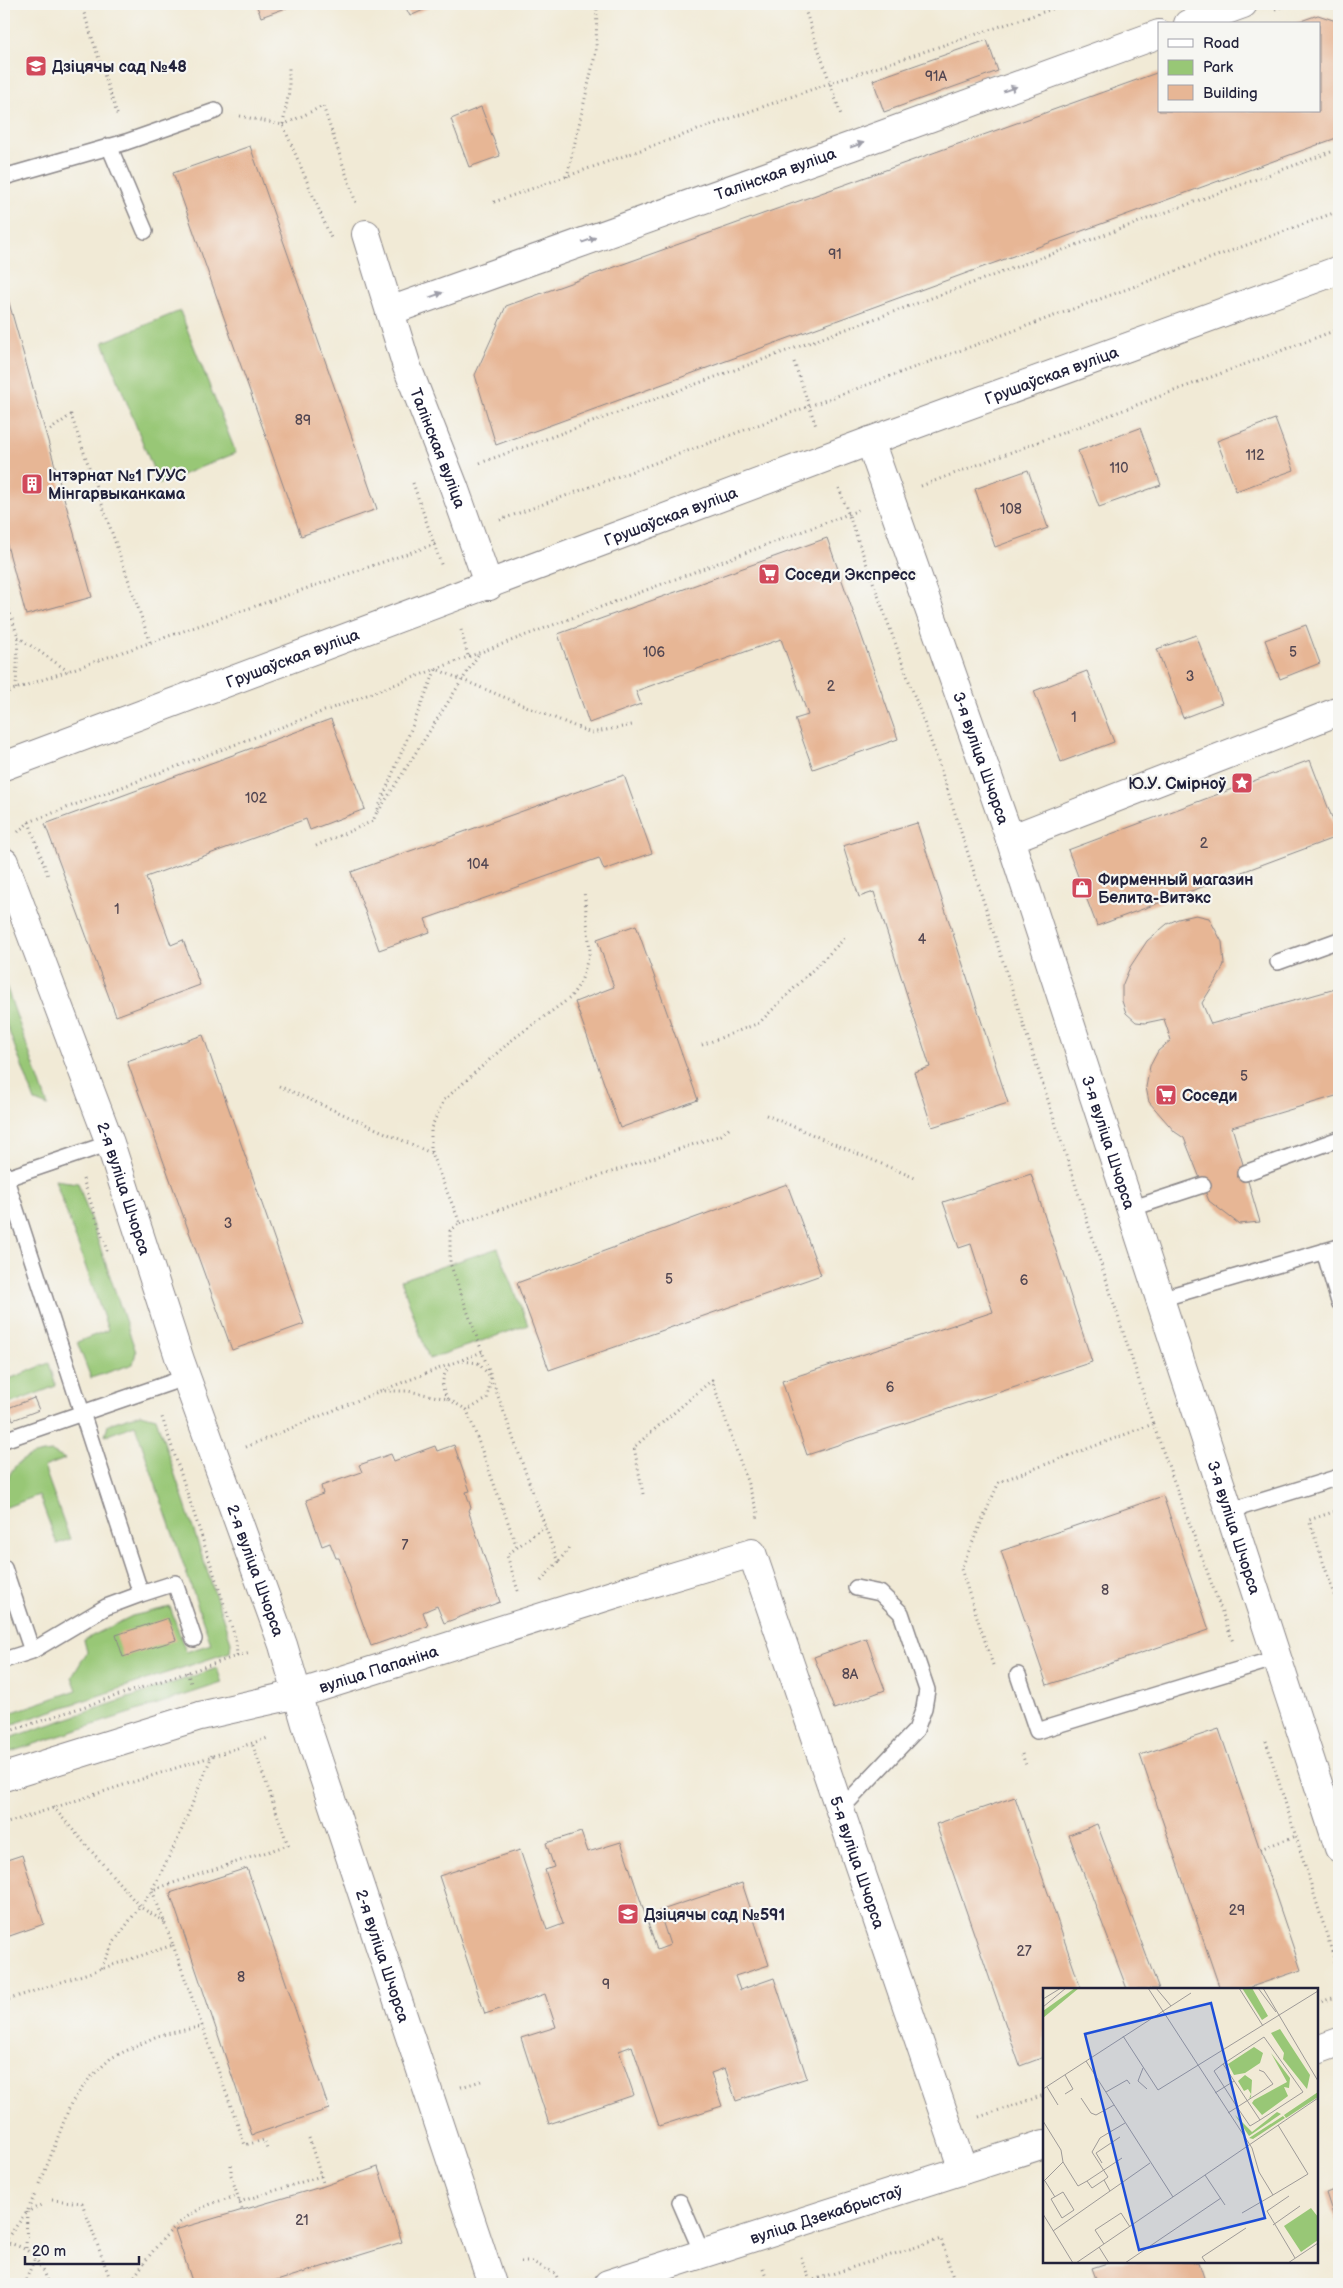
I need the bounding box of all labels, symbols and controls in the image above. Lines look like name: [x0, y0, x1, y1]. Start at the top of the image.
legend: [1158, 22, 1320, 112]
text: Road: [1203, 34, 1239, 53]
school or university icon: Дзіцячы сад №48: [24, 54, 48, 78]
place label: Дзіцячы сад №48: [52, 58, 187, 77]
text: Park: [1203, 58, 1234, 77]
house number: 91А: [925, 68, 948, 85]
text: Building: [1203, 84, 1258, 103]
one-way arrow: [1003, 85, 1018, 93]
one-way arrow: [850, 141, 865, 149]
street label: Талінская вуліца: [713, 144, 839, 205]
one-way arrow: [581, 236, 596, 243]
house number: 91: [828, 246, 842, 263]
one-way arrow: [428, 291, 443, 298]
street label: Грушаўская вуліца: [982, 343, 1122, 409]
street label: Талінская вуліца: [405, 386, 469, 512]
house number: 89: [295, 412, 311, 429]
house number: 112: [1245, 447, 1265, 464]
house number: 110: [1109, 460, 1129, 477]
place label: Інтэрнат №1 ГУУС Мінгарвыканкама: [48, 467, 186, 504]
building icon: Інтэрнат №1 ГУУС Мінгарвыканкама: [20, 472, 44, 496]
street label: Грушаўская вуліца: [602, 483, 741, 551]
house number: 108: [1000, 501, 1022, 518]
supermarket icon: Соседи Экспресс: [757, 562, 781, 586]
place label: Соседи Экспресс: [785, 566, 916, 585]
street label: Грушаўская вуліца: [224, 625, 363, 693]
house number: 106: [643, 644, 666, 661]
house number: 5: [1289, 644, 1297, 661]
house number: 3: [1186, 668, 1194, 685]
house number: 2: [827, 678, 836, 695]
street label: 3-я вуліца Шчорса: [948, 690, 1012, 828]
house number: 1: [1071, 709, 1077, 726]
place icon: Ю.У. Смірноў: [1230, 771, 1254, 795]
place label: Ю.У. Смірноў: [1128, 775, 1226, 794]
house number: 102: [245, 790, 268, 807]
house number: 2: [1200, 835, 1209, 852]
house number: 104: [467, 856, 490, 873]
place label: Фирменный магазин Белита-Витэкс: [1098, 871, 1253, 908]
shop icon: Фирменный магазин Белита-Витэкс: [1070, 876, 1094, 900]
house number: 1: [114, 901, 120, 918]
house number: 4: [918, 931, 927, 948]
house number: 5: [1240, 1068, 1248, 1085]
street label: 3-я вуліца Шчорса: [1077, 1074, 1138, 1213]
supermarket icon: Соседи: [1154, 1083, 1178, 1107]
place label: Соседи: [1182, 1087, 1237, 1106]
street label: 2-я вуліца Шчорса: [92, 1120, 154, 1258]
house number: 3: [224, 1215, 232, 1232]
house number: 5: [665, 1271, 673, 1288]
house number: 6: [1020, 1272, 1029, 1289]
house number: 6: [886, 1379, 895, 1396]
street label: 3-я вуліца Шчорса: [1202, 1459, 1264, 1598]
street label: 2-я вуліца Шчорса: [222, 1502, 287, 1640]
house number: 7: [402, 1537, 409, 1554]
house number: 8: [1101, 1582, 1109, 1599]
street label: вуліца Папаніна: [317, 1642, 441, 1698]
house number: 8А: [842, 1666, 859, 1683]
street label: 5-я вуліца Шчорса: [825, 1794, 888, 1932]
street label: 2-я вуліца Шчорса: [351, 1887, 413, 2026]
school or university icon: Дзіцячы сад №591: [616, 1902, 640, 1926]
house number: 29: [1229, 1902, 1245, 1919]
place label: Дзіцячы сад №591: [644, 1906, 785, 1925]
house number: 27: [1016, 1943, 1032, 1960]
house number: 8: [237, 1969, 245, 1986]
house number: 9: [602, 1976, 610, 1993]
inset map: [1043, 1988, 1318, 2263]
street label: вуліца Дзекабрыстаў: [748, 2182, 906, 2249]
house number: 21: [295, 2212, 309, 2229]
scale bar: [25, 2233, 139, 2265]
text: 20 m: [32, 2242, 66, 2261]

